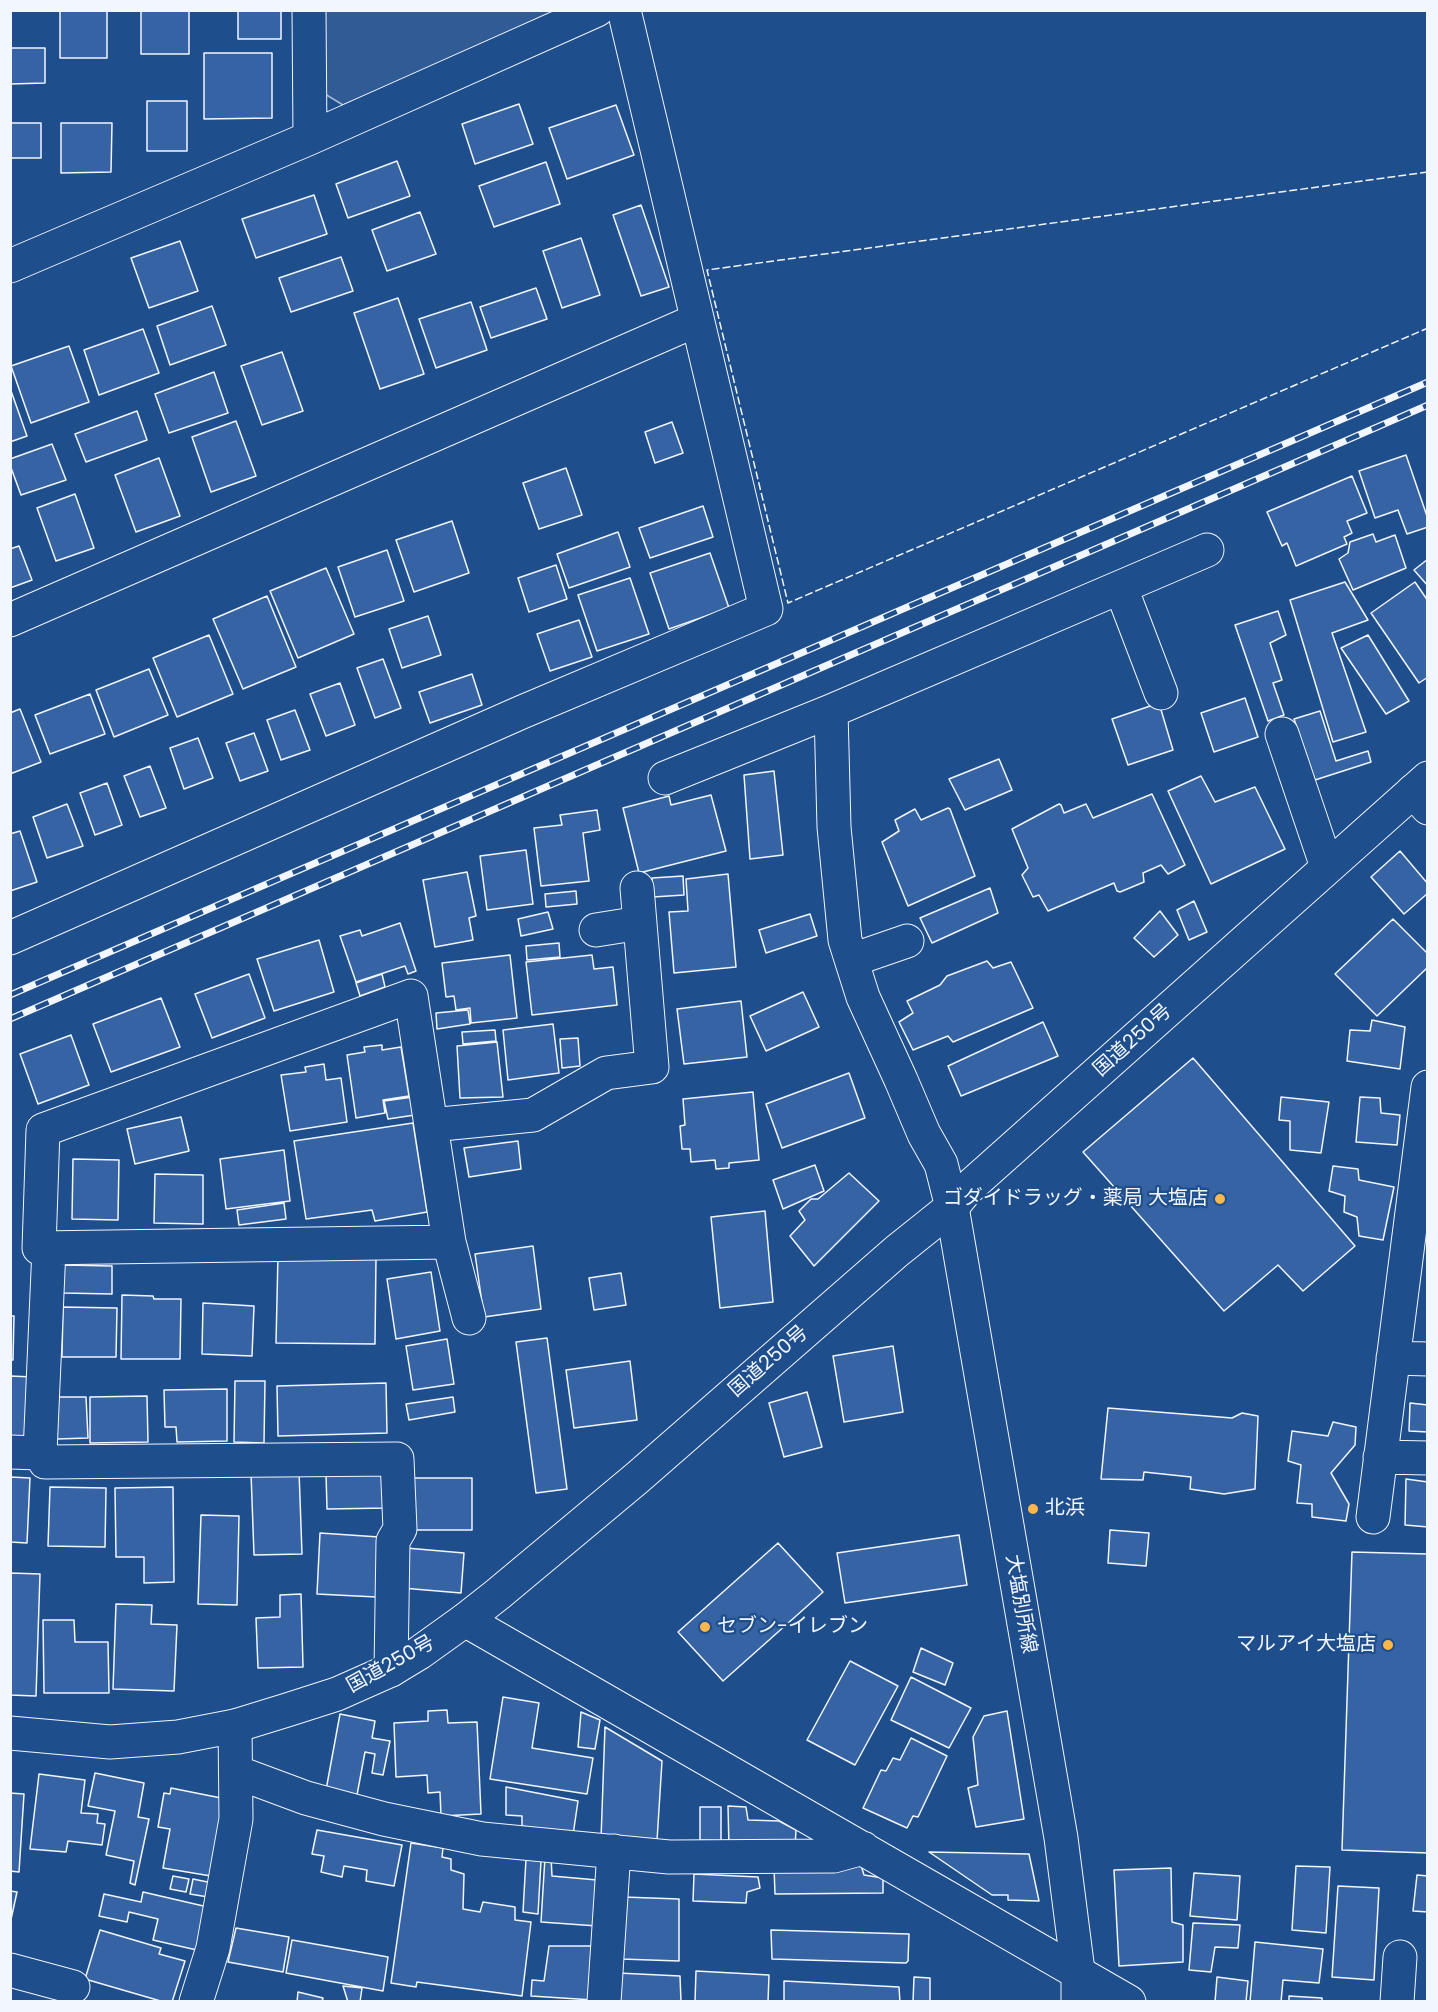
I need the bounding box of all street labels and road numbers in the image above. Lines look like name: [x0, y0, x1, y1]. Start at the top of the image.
street label: 国道250号: [1089, 1000, 1177, 1082]
street label: 国道250号: [725, 1321, 813, 1403]
street label: 大塩別所線: [999, 1553, 1041, 1655]
street label: 国道250号: [343, 1631, 439, 1699]

